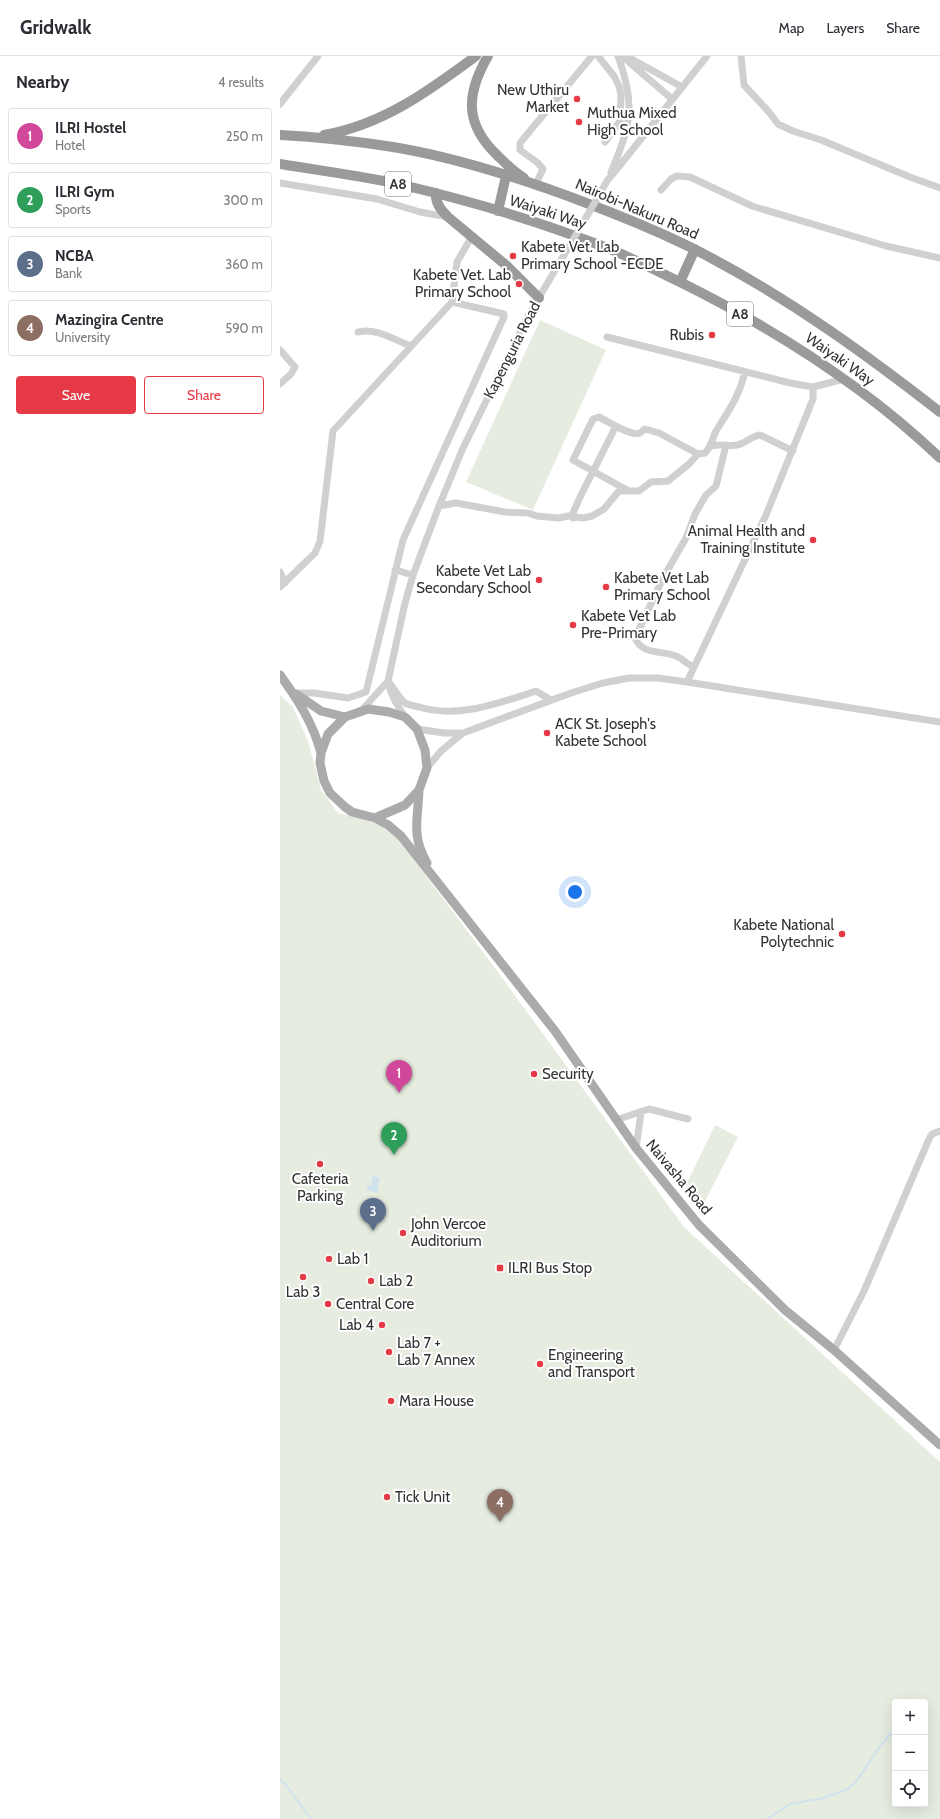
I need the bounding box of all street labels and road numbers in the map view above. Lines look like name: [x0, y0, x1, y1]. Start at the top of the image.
road number: A8: [385, 172, 411, 196]
street label: Nairobi-Nakuru Road: [573, 175, 701, 243]
street label: Waiyaki Way: [507, 191, 589, 233]
street label: Kapenguria Road: [480, 298, 544, 402]
road number: A8: [727, 302, 753, 326]
street label: Waiyaki Way: [802, 329, 878, 390]
street label: Naivasha Road: [642, 1136, 716, 1218]

